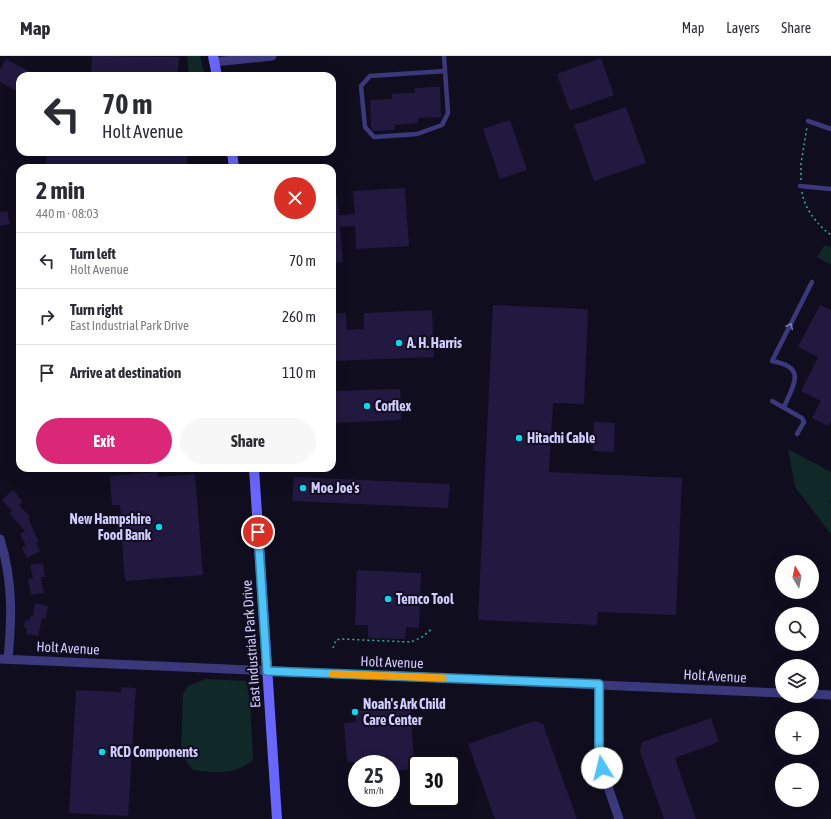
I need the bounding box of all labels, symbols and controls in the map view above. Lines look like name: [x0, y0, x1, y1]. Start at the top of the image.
text: Map: [20, 17, 51, 39]
text: Map: [682, 20, 704, 36]
text: Layers: [726, 20, 759, 36]
text: Share: [781, 20, 811, 36]
icon: left: [36, 88, 88, 140]
text: 70 m: [102, 88, 152, 120]
text: Holt Avenue: [102, 121, 183, 142]
text: 2 min: [36, 177, 85, 204]
button: close: [274, 177, 316, 219]
text: 440 m · 08:03: [36, 206, 99, 221]
text: Turn left: [70, 245, 116, 262]
icon: left: [36, 250, 58, 272]
text: 70 m: [289, 252, 316, 269]
text: Holt Avenue: [70, 262, 129, 277]
text: Turn right: [70, 301, 123, 318]
icon: right: [36, 306, 58, 328]
text: 260 m: [282, 308, 316, 325]
text: East Industrial Park Drive: [70, 318, 189, 333]
one-way arrow: [785, 323, 792, 331]
place label: A. H. Harris: [406, 335, 462, 351]
marker: A. H. Harris: [394, 338, 404, 348]
icon: arrive: [36, 362, 58, 384]
text: Arrive at destination: [70, 364, 181, 381]
text: 110 m: [282, 364, 316, 381]
place label: Corflex: [375, 398, 412, 414]
marker: Corflex: [362, 401, 372, 411]
button: Exit: [36, 418, 172, 464]
button: Share: [180, 418, 316, 464]
place label: Hitachi Cable: [527, 430, 595, 446]
marker: Hitachi Cable: [514, 433, 524, 443]
place label: Moe Joe's: [311, 480, 360, 496]
marker: Moe Joe's: [298, 483, 308, 493]
place label: New Hampshire Food Bank: [69, 511, 152, 543]
pin: [241, 515, 275, 549]
icon: arrive: [247, 521, 269, 543]
marker: New Hampshire Food Bank: [154, 522, 164, 532]
north arrow: [775, 555, 819, 599]
map controls: [775, 555, 819, 807]
street label: East Industrial Park Drive: [239, 580, 263, 708]
place label: Temco Tool: [396, 591, 454, 607]
marker: Temco Tool: [383, 594, 393, 604]
button: search: [775, 607, 819, 651]
street label: Holt Avenue: [36, 638, 100, 658]
street label: Holt Avenue: [360, 653, 424, 671]
button: layers: [775, 659, 819, 703]
street label: Holt Avenue: [683, 666, 747, 686]
place label: Noah's Ark Child Care Center: [363, 696, 446, 728]
marker: Noah's Ark Child Care Center: [350, 707, 360, 717]
button: +: [775, 711, 819, 755]
place label: RCD Components: [110, 744, 198, 760]
marker: RCD Components: [97, 747, 107, 757]
position arrow: [581, 747, 623, 789]
speed limit sign: 30: [408, 755, 460, 807]
button: −: [775, 763, 819, 807]
text: 25: [365, 764, 383, 787]
text: km/h: [364, 785, 384, 796]

